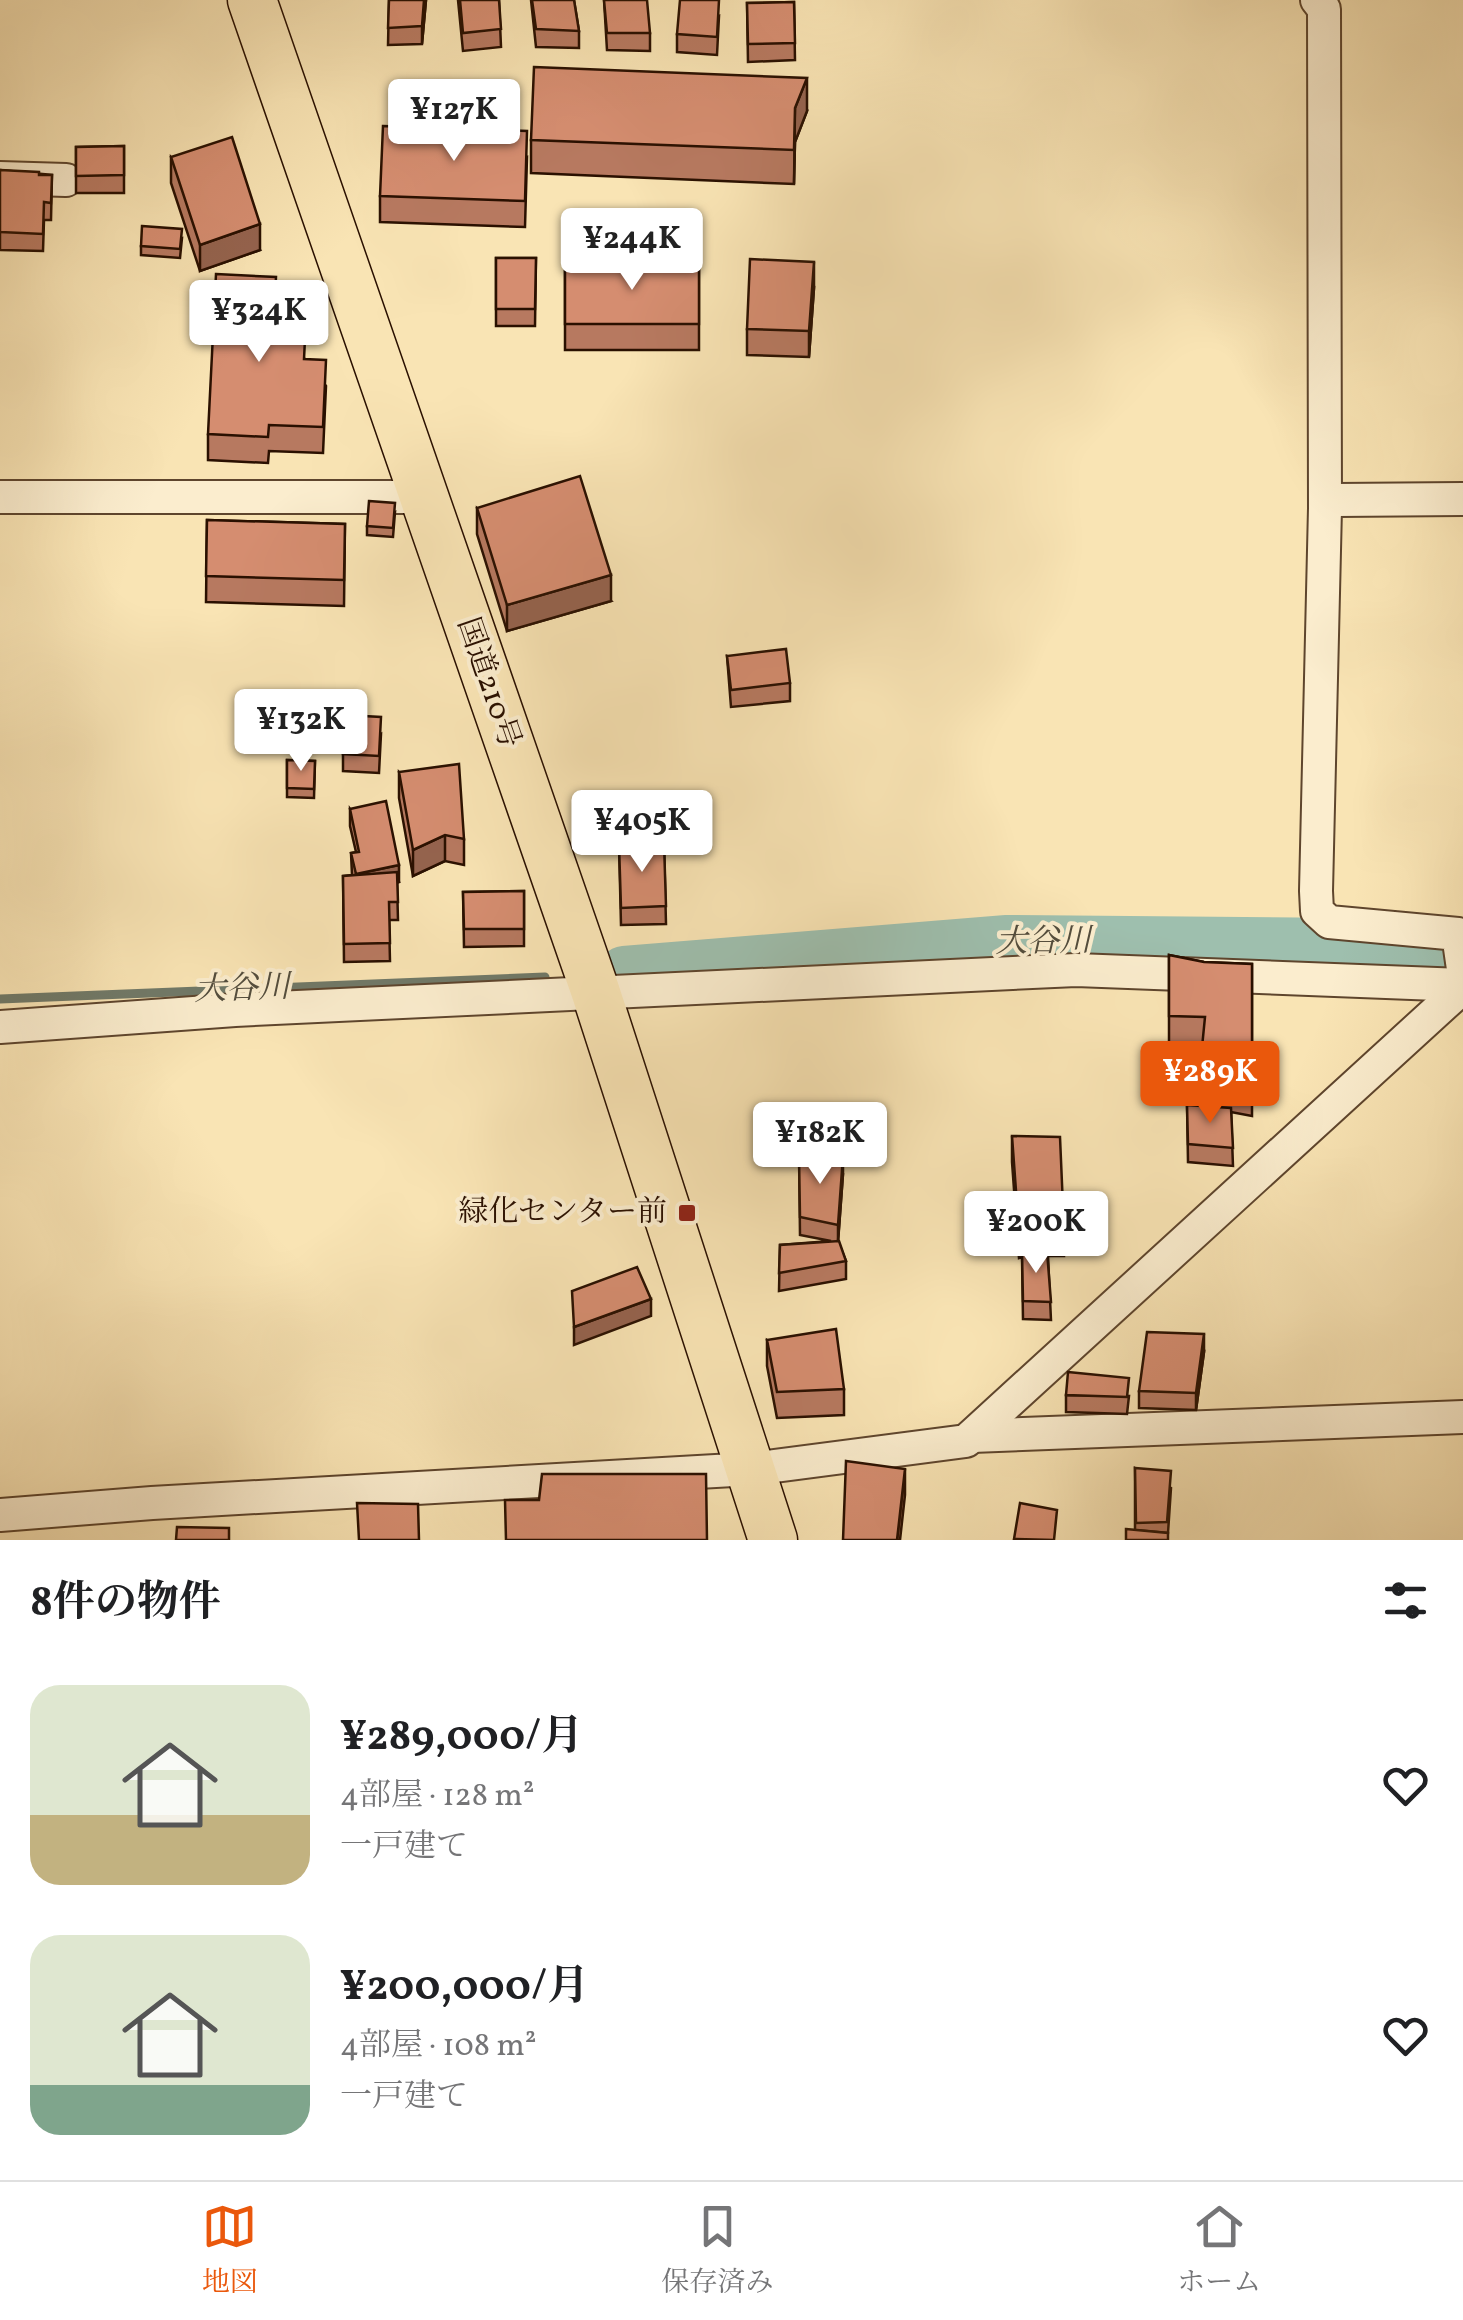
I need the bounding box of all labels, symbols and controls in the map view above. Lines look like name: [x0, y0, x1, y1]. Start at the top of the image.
pin: ¥127K: [384, 79, 524, 164]
text: ¥127K: [410, 89, 498, 133]
pin: ¥244K: [562, 208, 702, 293]
text: ¥244K: [583, 218, 681, 262]
pin: ¥324K: [189, 280, 329, 365]
text: ¥324K: [211, 290, 307, 334]
street label: 国道210号: [446, 612, 530, 754]
pin: ¥132K: [231, 689, 371, 774]
text: ¥132K: [256, 699, 346, 743]
pin: ¥405K: [572, 790, 712, 875]
text: ¥405K: [593, 800, 691, 844]
water label: 大谷川: [995, 920, 1094, 966]
water label: 大谷川: [193, 966, 294, 1014]
pin: ¥289K: [1140, 1041, 1280, 1126]
text: ¥289K: [1162, 1051, 1258, 1095]
pin: ¥182K: [750, 1102, 890, 1187]
text: ¥182K: [775, 1112, 865, 1156]
pin: ¥200K: [966, 1191, 1106, 1276]
place label: 緑化センター前: [458, 1192, 667, 1234]
text: ¥200K: [986, 1201, 1086, 1245]
marker: 緑化センター前: [676, 1202, 698, 1224]
icon: filters: [1378, 1573, 1433, 1628]
text: 8件の物件: [30, 1575, 221, 1634]
text: ¥289,000/月: [340, 1709, 583, 1768]
icon: home: [110, 1725, 230, 1845]
icon: heart: [1378, 1758, 1433, 1813]
text: 4部屋 · 128 m²: [340, 1775, 535, 1819]
text: 一戸建て: [340, 1826, 468, 1870]
text: ¥200,000/月: [340, 1959, 589, 2018]
icon: home: [110, 1975, 230, 2095]
icon: heart: [1378, 2008, 1433, 2063]
text: 4部屋 · 108 m²: [340, 2025, 537, 2069]
text: 一戸建て: [340, 2076, 468, 2120]
tab: 地図: [202, 2199, 258, 2303]
tab: 保存済み: [661, 2199, 773, 2303]
tab: ホーム: [1177, 2199, 1261, 2303]

